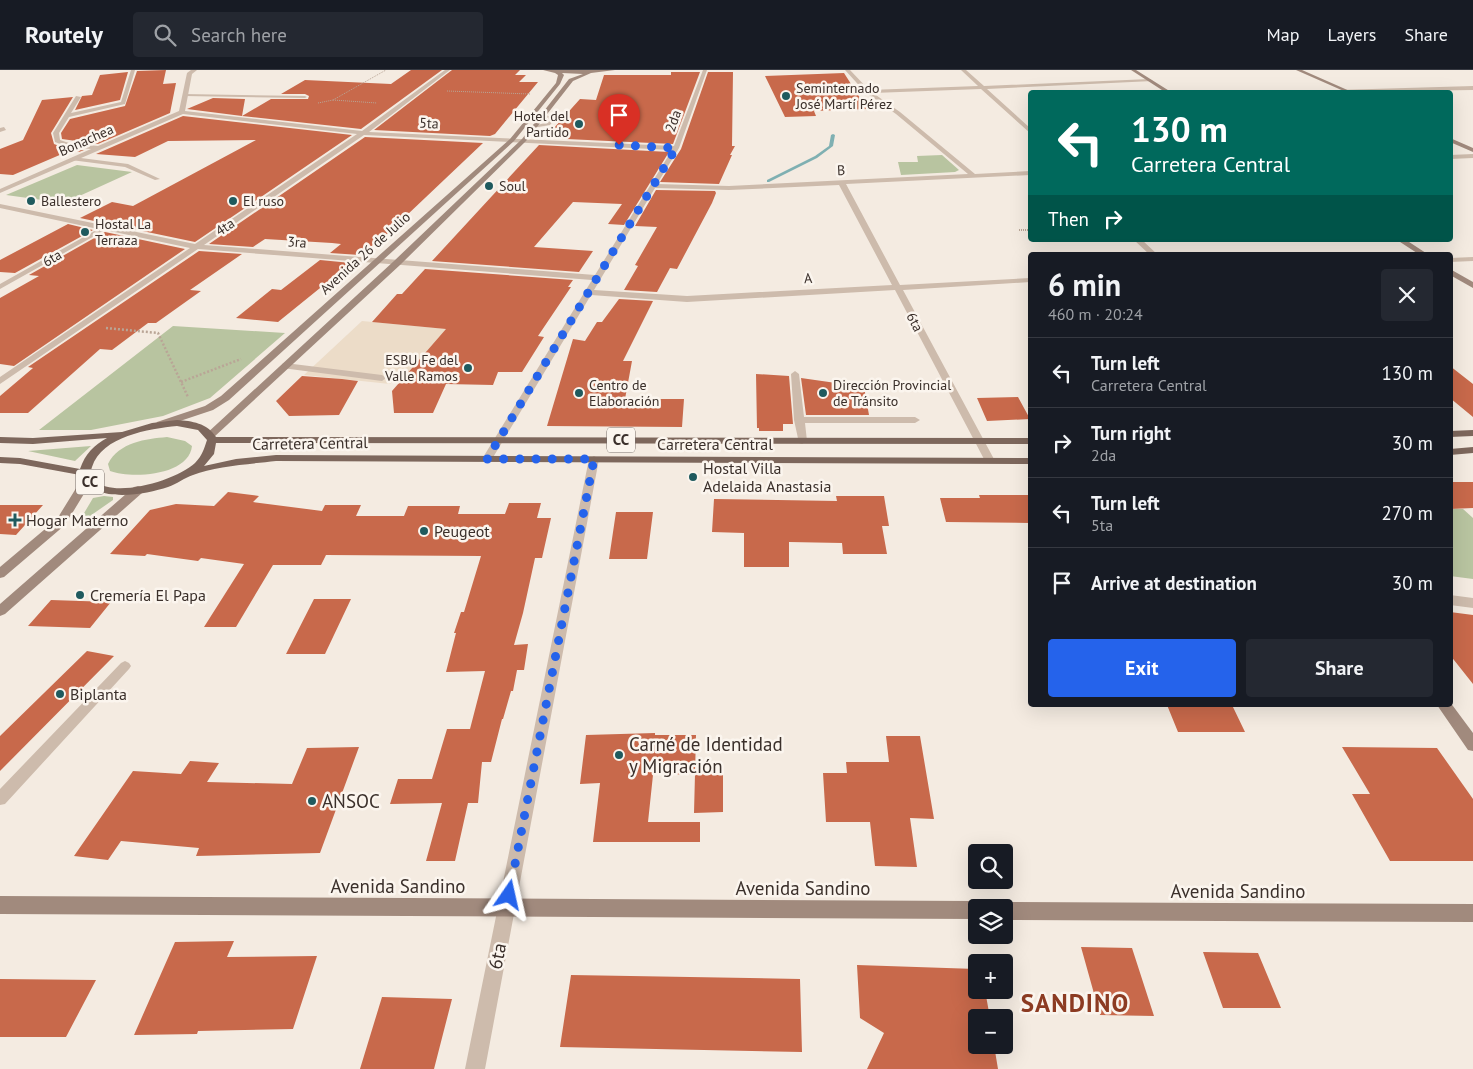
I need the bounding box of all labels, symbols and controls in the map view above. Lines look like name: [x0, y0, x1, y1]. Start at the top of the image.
search box: [133, 12, 483, 57]
text: Routely: [25, 19, 103, 50]
icon: search: [151, 21, 179, 49]
text: Search here: [191, 23, 287, 47]
text: Map: [1267, 23, 1299, 46]
text: Layers: [1327, 23, 1376, 46]
text: Share: [1404, 23, 1448, 46]
place label: Seminternado José Martí Pérez: [795, 79, 892, 113]
marker: Seminternado José Martí Pérez: [780, 90, 792, 102]
pin: [598, 94, 640, 145]
icon: arrive: [605, 101, 633, 129]
text: 130 m: [1131, 106, 1228, 152]
place label: Hotel del Partido: [514, 107, 569, 141]
street label: 2da: [661, 107, 685, 134]
icon: left: [1048, 110, 1113, 175]
street label: 5ta: [419, 114, 439, 132]
marker: Hotel del Partido: [573, 118, 585, 130]
street label: Bonachea: [56, 120, 116, 160]
text: Carretera Central: [1131, 150, 1290, 178]
street label: B: [836, 161, 846, 179]
place label: Soul: [499, 177, 526, 195]
marker: Soul: [483, 180, 495, 192]
place label: Ballestero: [41, 192, 101, 210]
place label: El ruso: [243, 192, 284, 210]
marker: Ballestero: [25, 195, 37, 207]
marker: El ruso: [227, 195, 239, 207]
icon: right: [1099, 205, 1127, 233]
text: Then: [1048, 207, 1089, 231]
street label: Avenida 26 de Julio: [316, 208, 414, 298]
street label: 4ta: [212, 214, 238, 240]
place label: Hostal La Terraza: [95, 215, 151, 249]
marker: Hostal La Terraza: [79, 226, 91, 238]
street label: 3ra: [287, 232, 307, 252]
street label: 6ta: [39, 245, 65, 271]
text: 6 min: [1048, 265, 1121, 304]
street label: A: [803, 269, 813, 287]
button: close: [1381, 269, 1433, 321]
text: 460 m · 20:24: [1048, 304, 1143, 324]
street label: 6ta: [903, 309, 928, 335]
place label: ESBU Fe del Valle Ramos: [384, 351, 458, 385]
text: Turn left: [1091, 351, 1160, 375]
icon: left: [1048, 359, 1076, 387]
text: 130 m: [1381, 361, 1433, 385]
marker: ESBU Fe del Valle Ramos: [462, 362, 474, 374]
text: Carretera Central: [1091, 375, 1207, 395]
place label: Centro de Elaboración: [589, 376, 660, 410]
place label: Dirección Provincial de Tránsito: [833, 376, 951, 410]
marker: Centro de Elaboración: [573, 387, 585, 399]
marker: Dirección Provincial de Tránsito: [817, 387, 829, 399]
text: Turn right: [1091, 421, 1171, 445]
road number: CC: [607, 428, 635, 452]
icon: right: [1048, 429, 1076, 457]
text: 30 m: [1392, 431, 1433, 455]
street label: Carretera Central: [252, 432, 368, 454]
street label: Carretera Central: [657, 434, 773, 454]
text: 2da: [1091, 445, 1116, 465]
place label: Hostal Villa Adelaida Anastasia: [703, 458, 831, 496]
road number: CC: [76, 470, 104, 494]
marker: Hostal Villa Adelaida Anastasia: [687, 471, 699, 483]
text: Turn left: [1091, 491, 1160, 515]
icon: left: [1048, 499, 1076, 527]
text: 270 m: [1381, 501, 1433, 525]
place label: Hogar Materno: [26, 510, 128, 530]
marker: Hogar Materno: [8, 513, 22, 527]
text: 5ta: [1091, 515, 1113, 535]
place label: Peugeot: [434, 521, 490, 541]
marker: Peugeot: [418, 525, 430, 537]
icon: arrive: [1048, 569, 1076, 597]
text: Arrive at destination: [1091, 571, 1257, 595]
text: 30 m: [1392, 571, 1433, 595]
place label: Cremería El Papa: [90, 585, 206, 605]
marker: Cremería El Papa: [74, 589, 86, 601]
button: Exit: [1048, 639, 1236, 697]
button: Share: [1246, 639, 1433, 697]
place label: Biplanta: [70, 684, 127, 704]
marker: Biplanta: [54, 688, 66, 700]
place label: Carné de Identidad y Migración: [629, 732, 783, 778]
marker: Carné de Identidad y Migración: [613, 749, 625, 761]
place label: ANSOC: [322, 789, 380, 813]
marker: ANSOC: [306, 795, 318, 807]
map controls: [968, 844, 1013, 1054]
button: search: [968, 844, 1013, 889]
position arrow: [482, 868, 534, 920]
street label: Avenida Sandino: [330, 874, 466, 898]
street label: Avenida Sandino: [735, 876, 871, 900]
street label: Avenida Sandino: [1170, 879, 1306, 903]
button: layers: [968, 899, 1013, 944]
street label: 6ta: [483, 941, 511, 971]
button: +: [968, 954, 1013, 999]
district label: SANDINO: [1021, 987, 1129, 1019]
button: −: [968, 1009, 1013, 1054]

